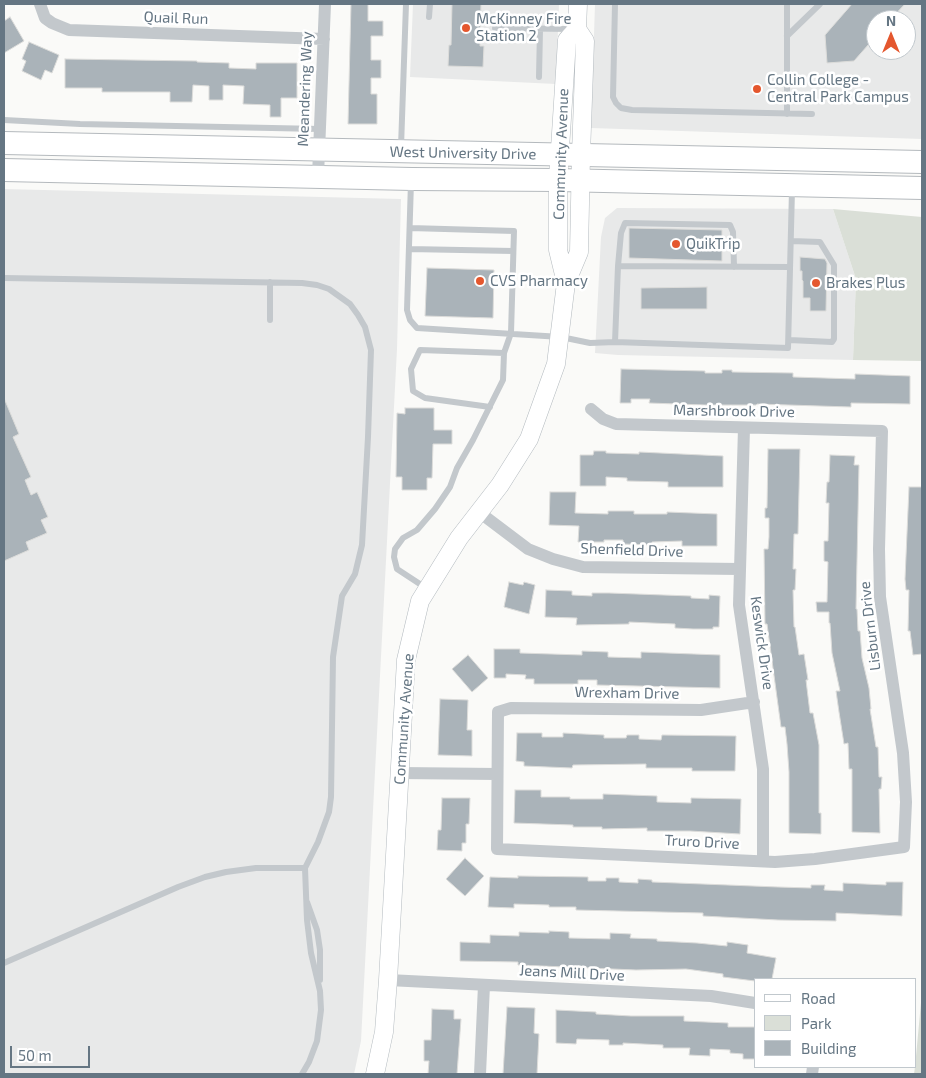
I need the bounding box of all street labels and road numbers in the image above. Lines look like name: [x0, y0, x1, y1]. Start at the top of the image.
street label: Quail Run: [143, 8, 209, 28]
street label: Meandering Way: [294, 31, 316, 147]
street label: Community Avenue: [550, 88, 572, 220]
street label: West University Drive: [389, 143, 537, 163]
street label: Marshbrook Drive: [673, 401, 795, 421]
street label: Shenfield Drive: [580, 539, 684, 561]
street label: Lisburn Drive: [856, 580, 884, 672]
street label: Keswick Drive: [747, 595, 777, 691]
street label: Community Avenue: [390, 653, 418, 785]
street label: Wrexham Drive: [574, 683, 680, 703]
street label: Truro Drive: [664, 831, 740, 853]
street label: Jeans Mill Drive: [519, 961, 625, 985]

